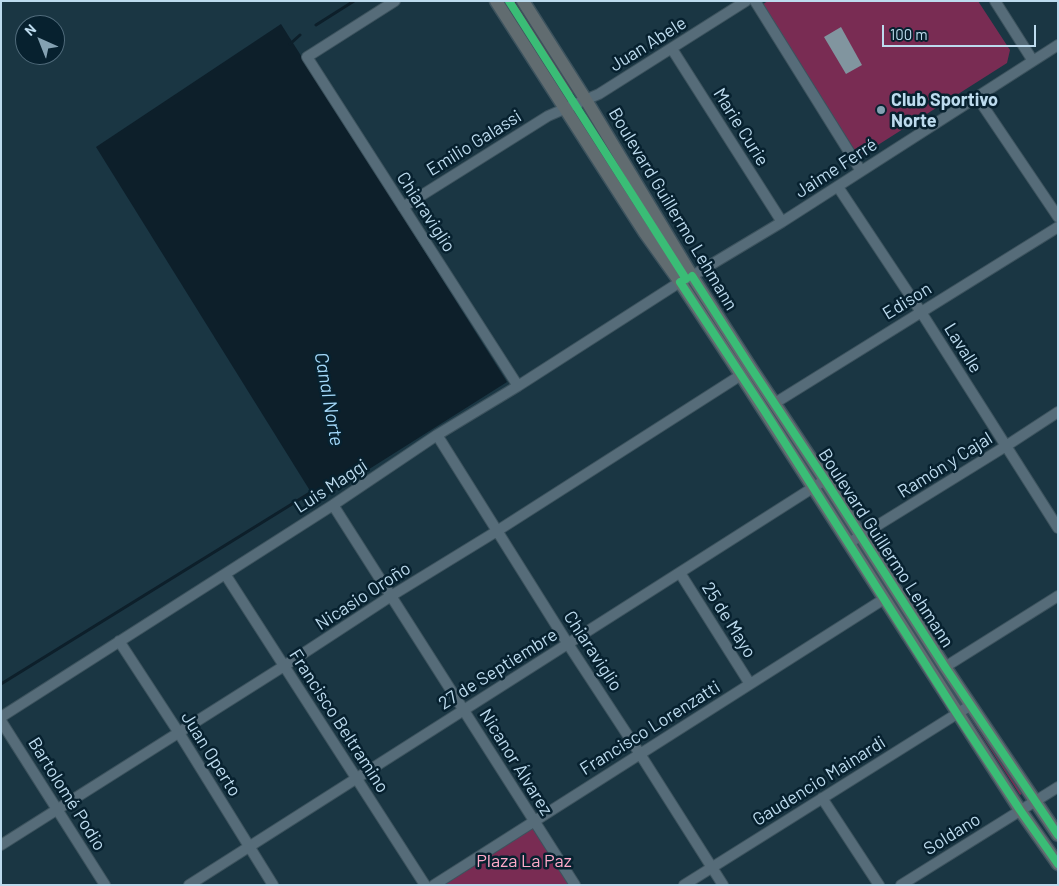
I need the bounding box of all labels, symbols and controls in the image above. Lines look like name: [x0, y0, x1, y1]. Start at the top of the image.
street label: Juan Abele: [606, 12, 690, 76]
north arrow: [15, 15, 65, 65]
scale bar: [884, 15, 1038, 47]
text: N: [21, 20, 39, 39]
text: 100 m: [890, 25, 928, 43]
street label: Marie Curie: [709, 84, 773, 170]
place label: Club Sportivo Norte: [891, 89, 998, 132]
street label: Boulevard Guillermo Lehmann: [604, 104, 742, 314]
marker: Club Sportivo Norte: [875, 104, 887, 116]
street label: Emilio Galassi: [423, 105, 525, 181]
street label: Jaime Ferré: [791, 133, 881, 203]
street label: Chiaraviglio: [392, 168, 460, 256]
street label: Edison: [879, 278, 935, 324]
street label: Lavalle: [939, 319, 987, 377]
water label: Canal Norte: [310, 350, 348, 448]
street label: Ramón y Cajal: [894, 427, 996, 503]
street label: Boulevard Guillermo Lehmann: [814, 445, 958, 651]
street label: Luis Maggi: [290, 454, 372, 518]
street label: Nicasio Oroño: [311, 557, 415, 635]
street label: 25 de Mayo: [697, 578, 761, 662]
street label: Chiaraviglio: [559, 607, 627, 695]
street label: 27 de Septiembre: [434, 624, 562, 714]
street label: Francisco Beltramino: [285, 645, 393, 797]
street label: Francisco Lorenzatti: [576, 676, 724, 780]
street label: Nicanor Álvarez: [475, 705, 557, 819]
street label: Juan Operto: [176, 708, 246, 800]
street label: Gaudencio Mainardi: [749, 731, 889, 831]
street label: Bartolomé Podio: [24, 733, 110, 855]
street label: Soldano: [920, 808, 984, 860]
park label: Plaza La Paz: [476, 850, 572, 872]

